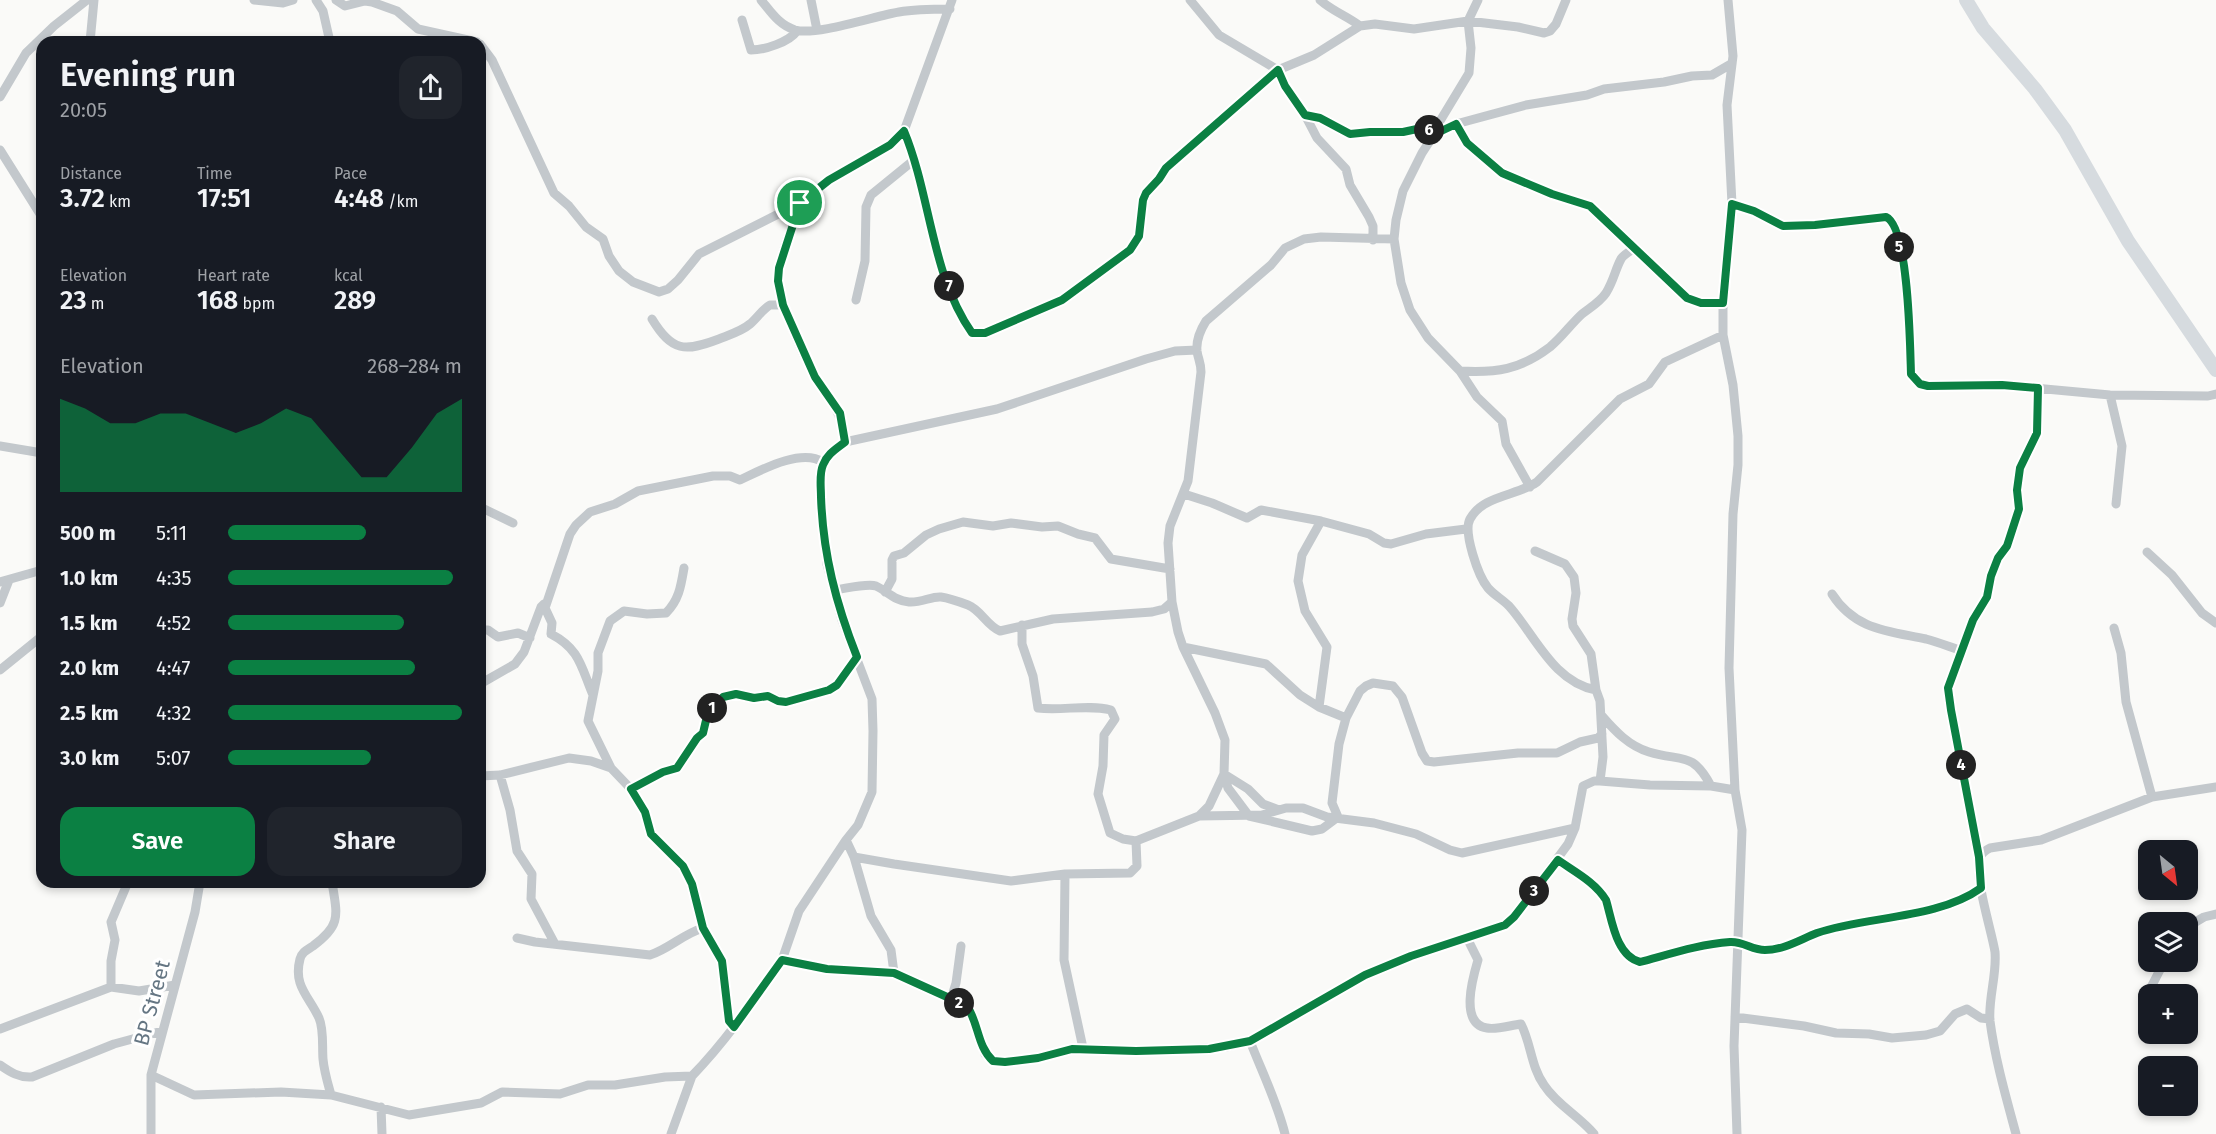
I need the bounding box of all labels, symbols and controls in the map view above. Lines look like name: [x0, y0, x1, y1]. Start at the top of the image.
text: Evening run: [60, 55, 236, 95]
button: share: [399, 56, 462, 119]
text: 20:05: [60, 98, 107, 122]
pin: 6: [1414, 115, 1444, 145]
text: 6: [1424, 120, 1434, 139]
text: Distance: [60, 164, 122, 183]
text: Time: [197, 164, 232, 183]
text: Pace: [334, 164, 367, 183]
pin: [774, 177, 825, 228]
text: 3.72: [60, 183, 105, 214]
text: 17:51: [197, 183, 251, 214]
text: 4:48: [334, 183, 384, 214]
icon: arrive: [783, 186, 816, 219]
text: km: [105, 192, 131, 211]
text: /km: [384, 192, 418, 211]
pin: 5: [1884, 232, 1914, 262]
text: 5: [1895, 237, 1903, 256]
text: Elevation: [60, 266, 127, 285]
text: Heart rate: [197, 266, 270, 285]
text: kcal: [334, 266, 363, 285]
pin: 7: [934, 271, 964, 301]
text: 7: [945, 276, 953, 295]
text: 23: [60, 285, 87, 316]
text: 168: [197, 285, 238, 316]
text: 289: [334, 285, 376, 316]
text: m: [87, 294, 105, 313]
text: bpm: [238, 294, 275, 313]
text: Elevation: [60, 354, 144, 378]
text: 268–284 m: [367, 354, 462, 378]
text: 500 m: [60, 521, 116, 545]
text: 5:11: [156, 521, 187, 545]
text: 1.0 km: [60, 566, 118, 590]
text: 4:35: [156, 566, 192, 590]
text: 1.5 km: [60, 611, 118, 635]
text: 4:52: [156, 611, 191, 635]
text: 2.0 km: [60, 656, 119, 680]
text: 4:47: [156, 656, 190, 680]
pin: 1: [697, 693, 727, 723]
text: 1: [708, 698, 716, 717]
text: 2.5 km: [60, 701, 119, 725]
text: 4:32: [156, 701, 191, 725]
text: 3.0 km: [60, 746, 119, 770]
text: 5:07: [156, 746, 190, 770]
pin: 4: [1946, 750, 1976, 780]
text: 4: [1956, 755, 1966, 774]
button: Save: [60, 807, 255, 876]
button: Share: [267, 807, 462, 876]
north arrow: [2138, 840, 2198, 900]
map controls: [2138, 840, 2198, 1116]
pin: 3: [1519, 876, 1549, 906]
text: 3: [1530, 881, 1538, 900]
button: layers: [2138, 912, 2198, 972]
street label: BP Street: [128, 957, 176, 1049]
button: +: [2138, 984, 2198, 1044]
pin: 2: [944, 988, 974, 1018]
text: 2: [955, 993, 963, 1012]
button: −: [2138, 1056, 2198, 1116]

